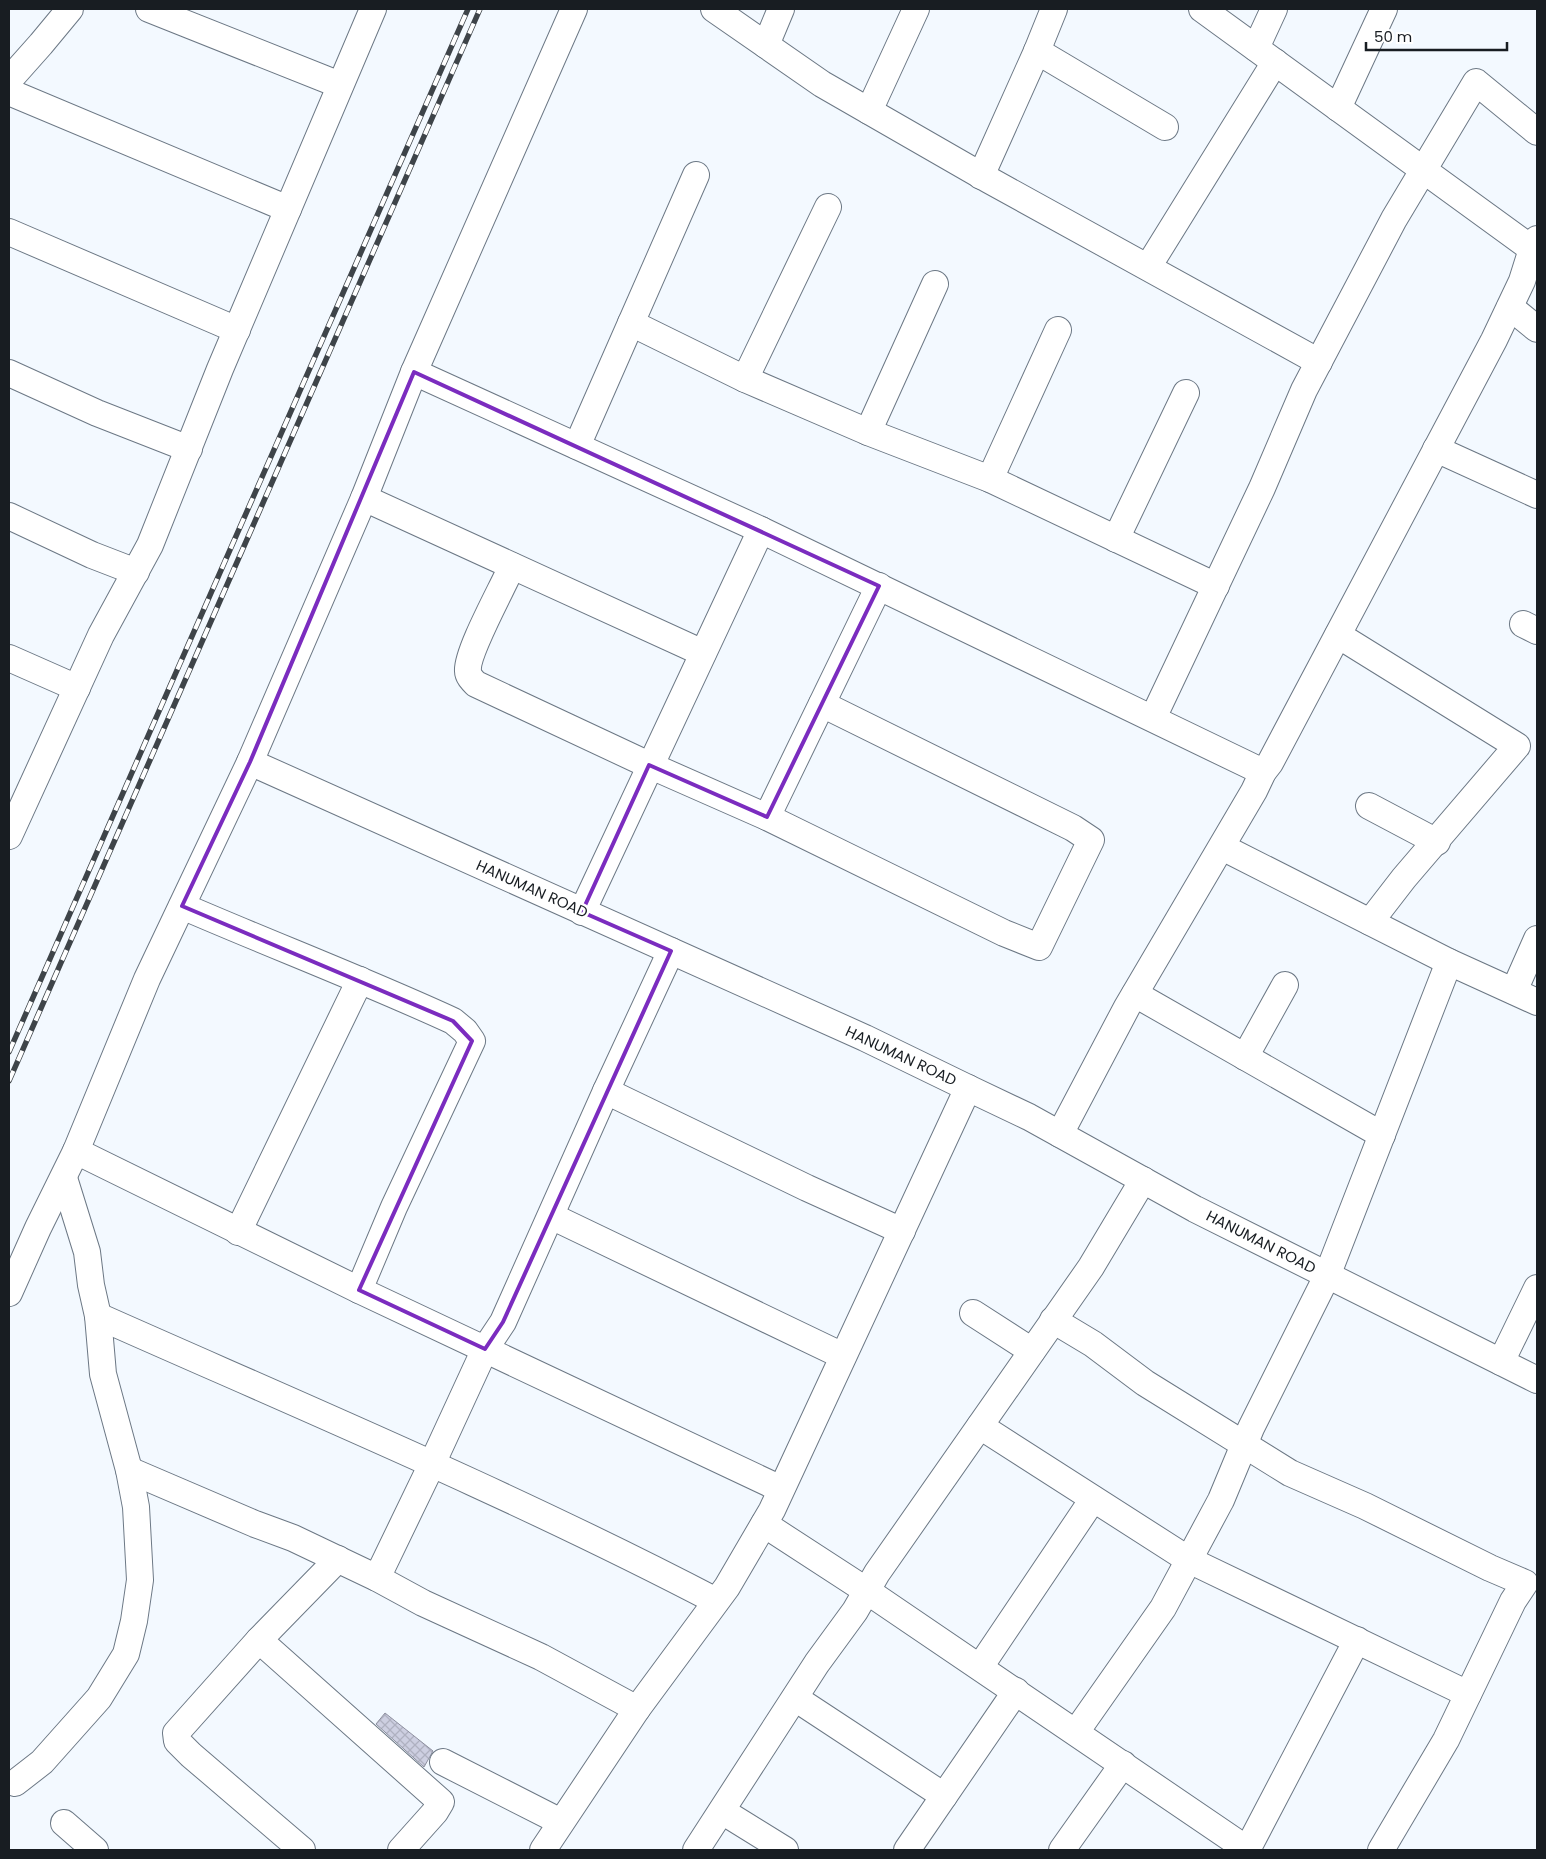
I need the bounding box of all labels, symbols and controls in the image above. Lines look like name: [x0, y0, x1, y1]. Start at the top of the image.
scale bar: [1366, 20, 1507, 52]
text: 50 m: [1374, 26, 1412, 47]
street label: HANUMAN ROAD: [473, 854, 591, 923]
street label: HANUMAN ROAD: [842, 1021, 960, 1090]
street label: HANUMAN ROAD: [1203, 1205, 1320, 1278]

